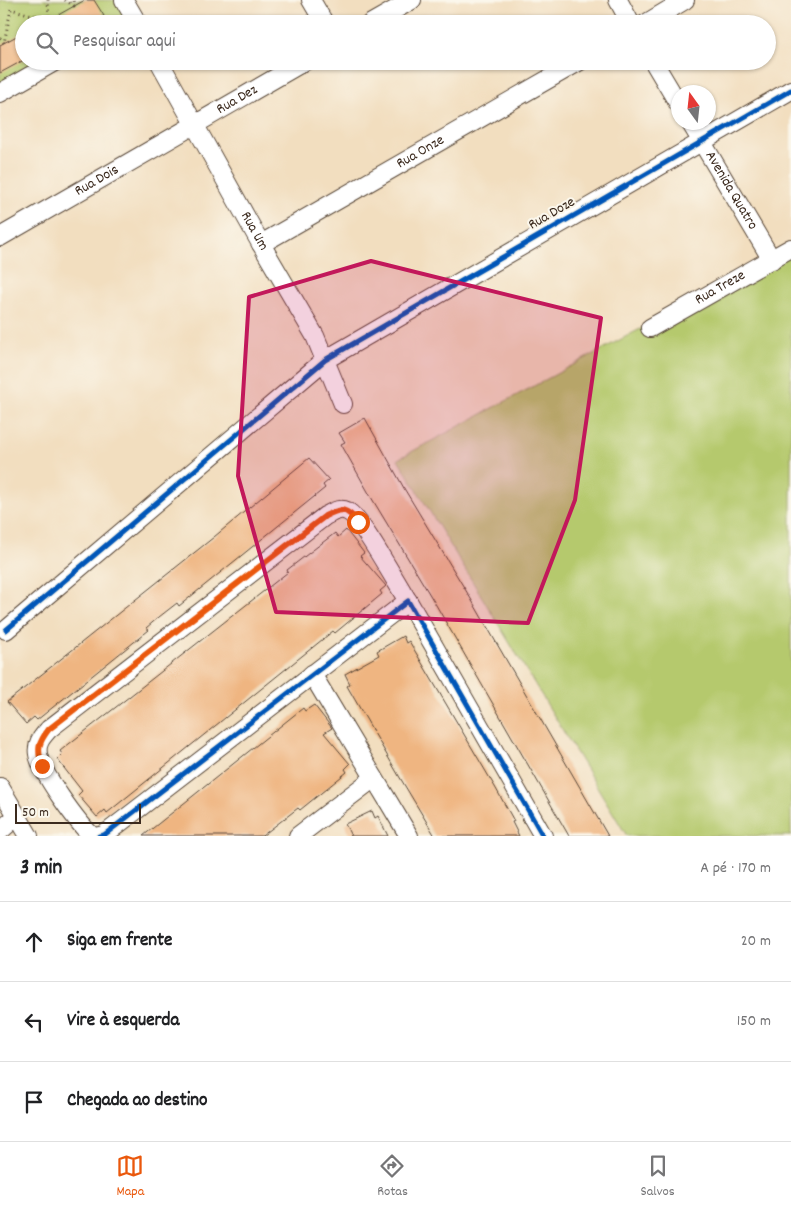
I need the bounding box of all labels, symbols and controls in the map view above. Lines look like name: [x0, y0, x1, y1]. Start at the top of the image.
search box: [15, 15, 776, 70]
icon: search: [33, 29, 61, 57]
text: Pesquisar aqui: [73, 29, 175, 56]
street label: Rua Dez: [213, 79, 262, 121]
north arrow: [671, 85, 716, 130]
street label: Rua Onze: [393, 130, 449, 175]
street label: Avenida Quatro: [699, 147, 763, 235]
street label: Rua Dois: [71, 160, 123, 202]
street label: Rua Doze: [524, 192, 580, 236]
street label: Rua Um: [234, 208, 274, 255]
street label: Rua Treze: [691, 265, 750, 311]
route start: [347, 511, 370, 534]
route end: [31, 755, 54, 778]
scale bar: [15, 801, 141, 824]
text: 50 m: [22, 803, 49, 823]
text: 3 min: [20, 854, 62, 884]
text: A pé · 170 m: [700, 857, 771, 880]
icon: ahead: [20, 928, 48, 956]
text: Siga em frente: [67, 928, 172, 955]
text: 20 m: [741, 930, 771, 953]
icon: left: [20, 1008, 48, 1036]
text: Vire à esquerda: [67, 1008, 179, 1035]
text: 150 m: [737, 1010, 771, 1033]
icon: arrive: [20, 1088, 48, 1116]
text: Chegada ao destino: [67, 1088, 208, 1115]
tab: Mapa: [116, 1152, 144, 1202]
tab: Rotas: [377, 1152, 408, 1202]
tab: Salvos: [641, 1152, 675, 1202]

